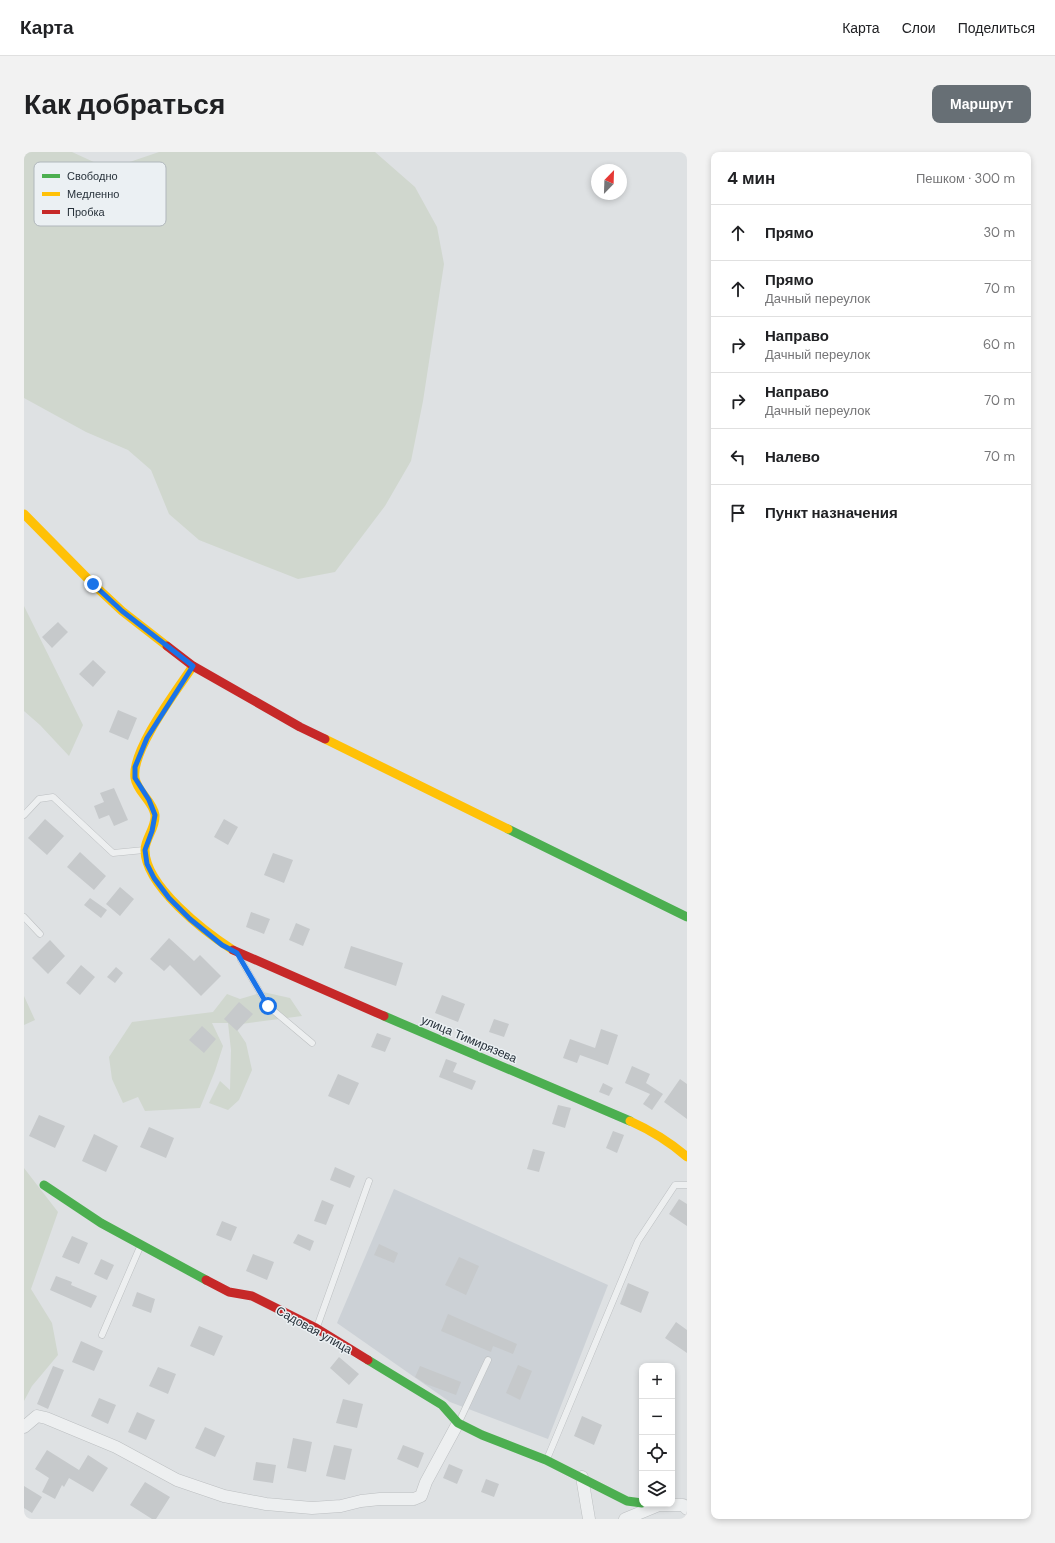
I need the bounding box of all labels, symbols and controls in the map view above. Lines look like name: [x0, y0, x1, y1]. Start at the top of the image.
text: Карта: [20, 15, 74, 40]
text: Карта: [842, 19, 880, 37]
text: Слои: [902, 19, 936, 37]
text: Поделиться: [958, 19, 1035, 37]
button: Маршрут: [932, 85, 1031, 123]
text: Как добраться: [24, 86, 225, 123]
legend: [34, 162, 166, 226]
north arrow: [591, 164, 627, 200]
text: 4 мин: [727, 167, 775, 189]
text: Свободно: [67, 169, 118, 183]
text: Пешком · 300 m: [916, 170, 1015, 187]
text: Медленно: [67, 187, 119, 201]
text: Пробка: [67, 205, 105, 219]
icon: ahead: [727, 222, 749, 244]
text: Прямо: [765, 223, 814, 243]
text: 30 m: [983, 224, 1015, 241]
text: Прямо: [765, 270, 814, 290]
icon: ahead: [727, 278, 749, 300]
text: 70 m: [984, 280, 1015, 297]
text: Дачный переулок: [765, 290, 870, 307]
text: Направо: [765, 326, 829, 346]
icon: right: [727, 334, 749, 356]
text: 60 m: [983, 336, 1015, 353]
text: Дачный переулок: [765, 346, 870, 363]
text: Направо: [765, 382, 829, 402]
icon: right: [727, 390, 749, 412]
text: 70 m: [984, 392, 1015, 409]
text: Дачный переулок: [765, 402, 870, 419]
icon: left: [727, 446, 749, 468]
text: Налево: [765, 447, 820, 467]
text: 70 m: [984, 448, 1015, 465]
icon: arrive: [727, 502, 749, 524]
text: Пункт назначения: [765, 503, 898, 523]
route end: [84, 575, 102, 593]
route start: [259, 997, 277, 1015]
street label: улица Тимирязева: [419, 1012, 520, 1067]
street label: Садовая улица: [273, 1302, 355, 1358]
map controls: [639, 1363, 675, 1507]
button: +: [639, 1363, 675, 1399]
button: −: [639, 1399, 675, 1435]
button: locate: [639, 1435, 675, 1471]
button: layers: [639, 1471, 675, 1507]

